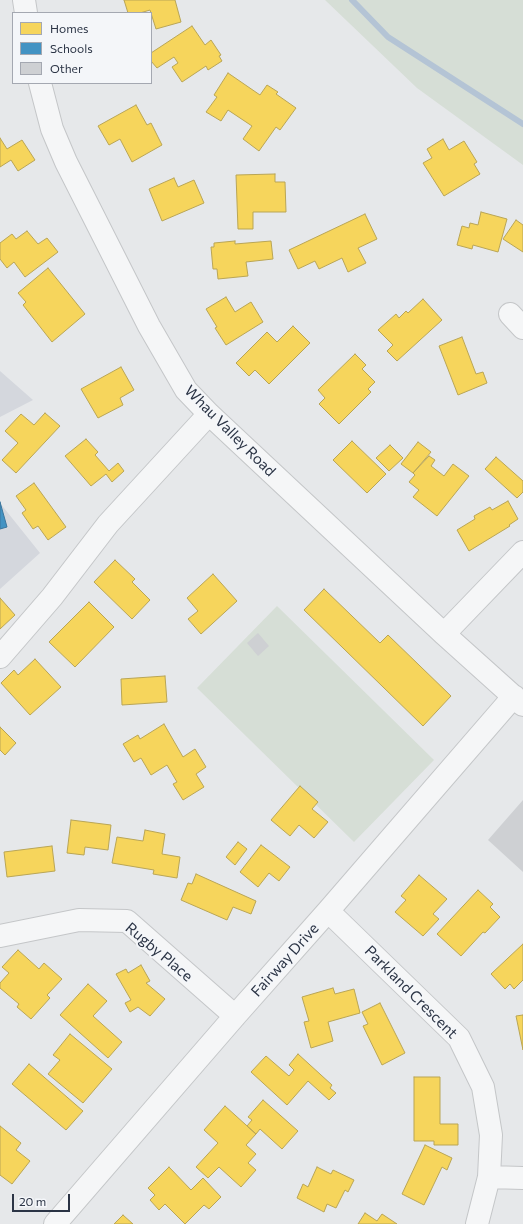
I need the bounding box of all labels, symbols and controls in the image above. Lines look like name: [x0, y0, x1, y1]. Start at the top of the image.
legend: [12, 12, 152, 84]
text: Homes: [50, 21, 88, 35]
text: Schools: [50, 41, 93, 55]
text: Other: [50, 61, 83, 75]
street label: Whau Valley Road: [181, 382, 279, 480]
street label: Rugby Place: [122, 919, 196, 985]
street label: Fairway Drive: [247, 920, 323, 1000]
street label: Parkland Crescent: [361, 942, 461, 1042]
scale bar: [14, 1186, 72, 1212]
text: 20 m: [19, 1194, 46, 1208]

